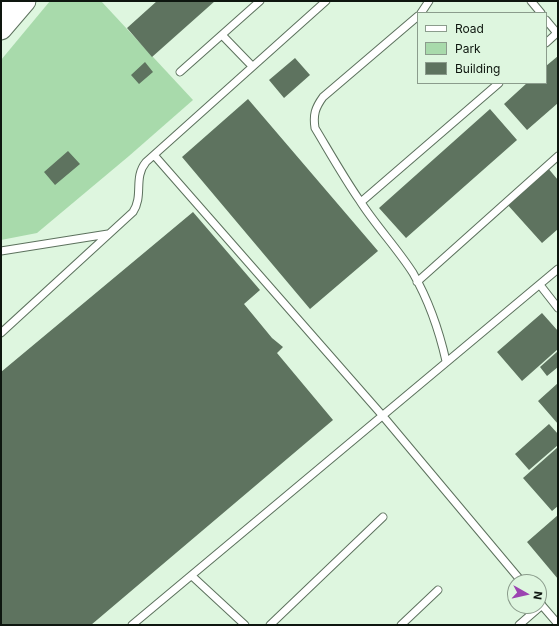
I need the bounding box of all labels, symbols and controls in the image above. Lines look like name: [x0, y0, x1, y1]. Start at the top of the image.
legend: [417, 12, 547, 84]
text: Road: [455, 21, 484, 36]
text: Park: [455, 41, 481, 56]
text: Building: [455, 61, 500, 76]
north arrow: [507, 574, 547, 614]
text: N: [530, 590, 545, 601]

